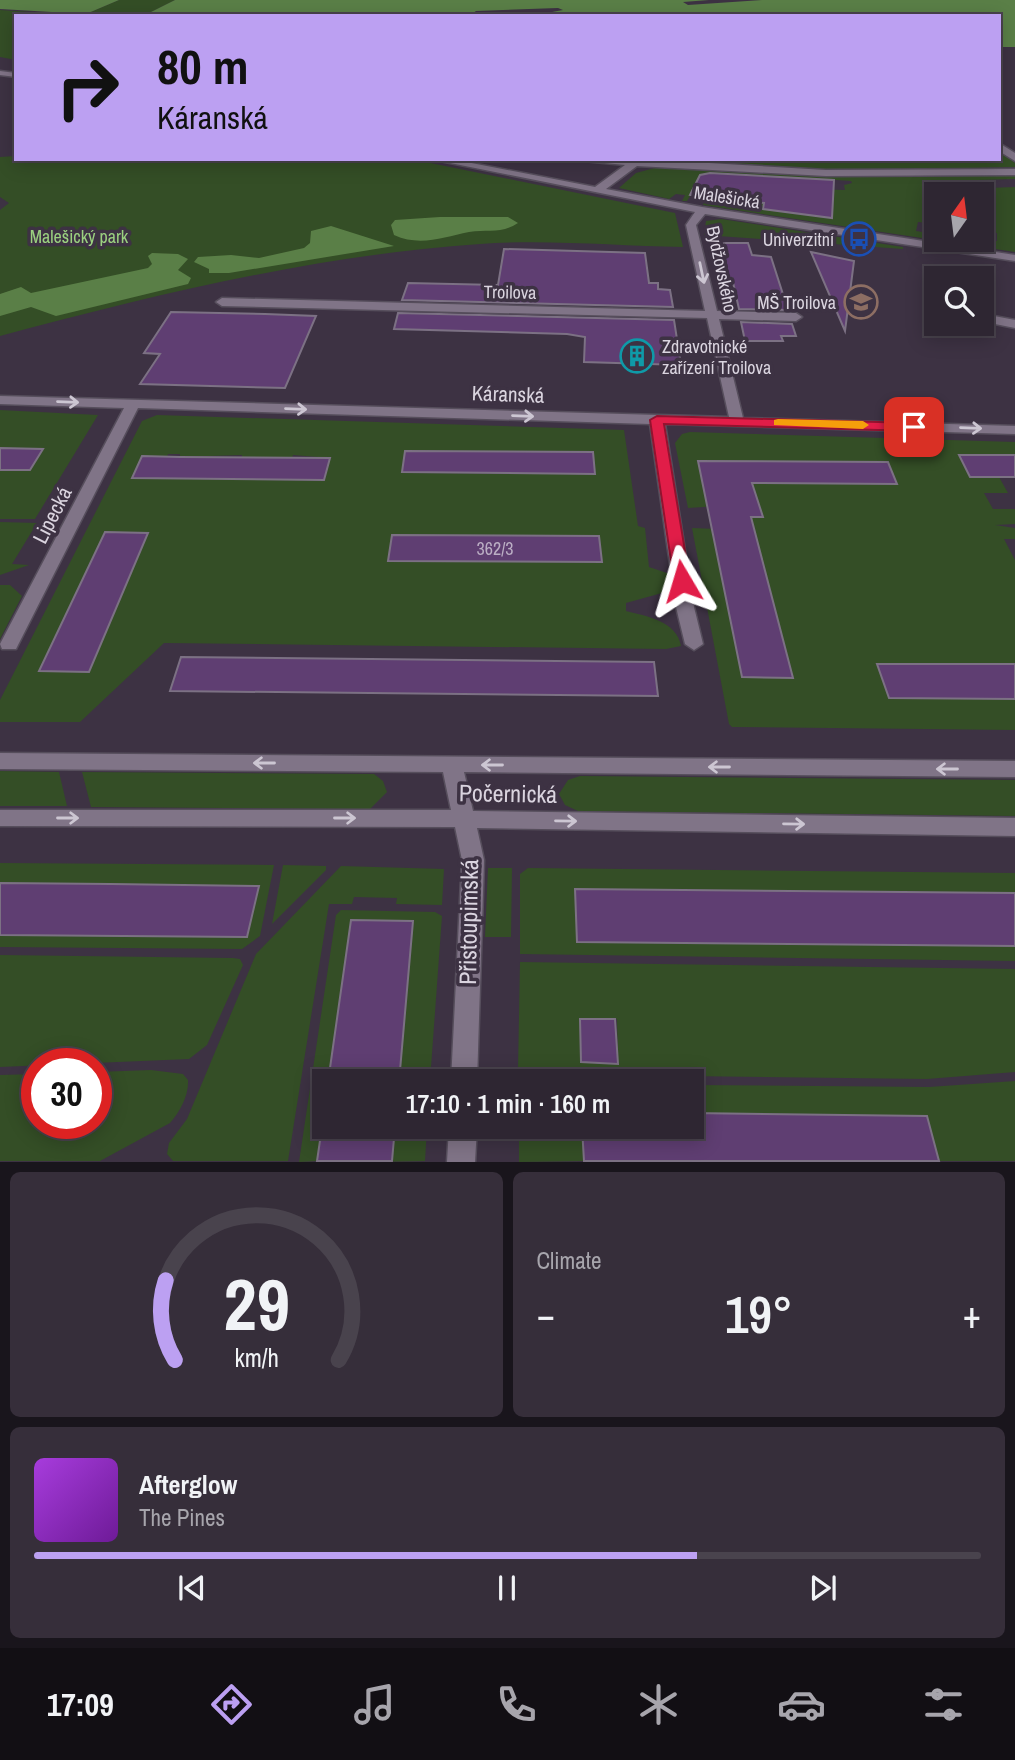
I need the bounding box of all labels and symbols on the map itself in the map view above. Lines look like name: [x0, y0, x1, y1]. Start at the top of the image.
street label: Malešická: [692, 179, 762, 215]
north arrow: [924, 182, 994, 252]
bus stop icon: Univerzitní: [840, 220, 878, 258]
street label: Bydžovského: [701, 223, 743, 315]
park label: Malešický park: [30, 224, 129, 249]
place label: Univerzitní: [763, 227, 835, 252]
one-way arrow: [696, 261, 710, 284]
street label: Troilova: [483, 279, 537, 305]
school or university icon: MŠ Troilova: [842, 283, 880, 321]
place label: MŠ Troilova: [757, 290, 836, 315]
place label: Zdravotnické zařízení Troilova: [662, 334, 771, 380]
building icon: Zdravotnické zařízení Troilova: [618, 337, 656, 375]
street label: Káranská: [471, 378, 545, 410]
one-way arrow: [56, 395, 79, 409]
pin: [884, 397, 944, 457]
one-way arrow: [284, 402, 307, 416]
one-way arrow: [511, 409, 534, 423]
one-way arrow: [959, 422, 982, 435]
street label: Lipecká: [25, 481, 79, 548]
house number: 362/3: [477, 536, 513, 561]
position arrow: [645, 544, 719, 618]
one-way arrow: [253, 757, 276, 770]
one-way arrow: [481, 758, 504, 772]
one-way arrow: [708, 760, 731, 774]
one-way arrow: [936, 762, 959, 776]
street label: Počernická: [459, 776, 558, 810]
one-way arrow: [56, 811, 79, 825]
one-way arrow: [333, 811, 356, 825]
one-way arrow: [555, 814, 578, 827]
one-way arrow: [782, 817, 805, 831]
street label: Přistoupimská: [451, 859, 485, 985]
speed limit sign: 30: [21, 1048, 112, 1139]

